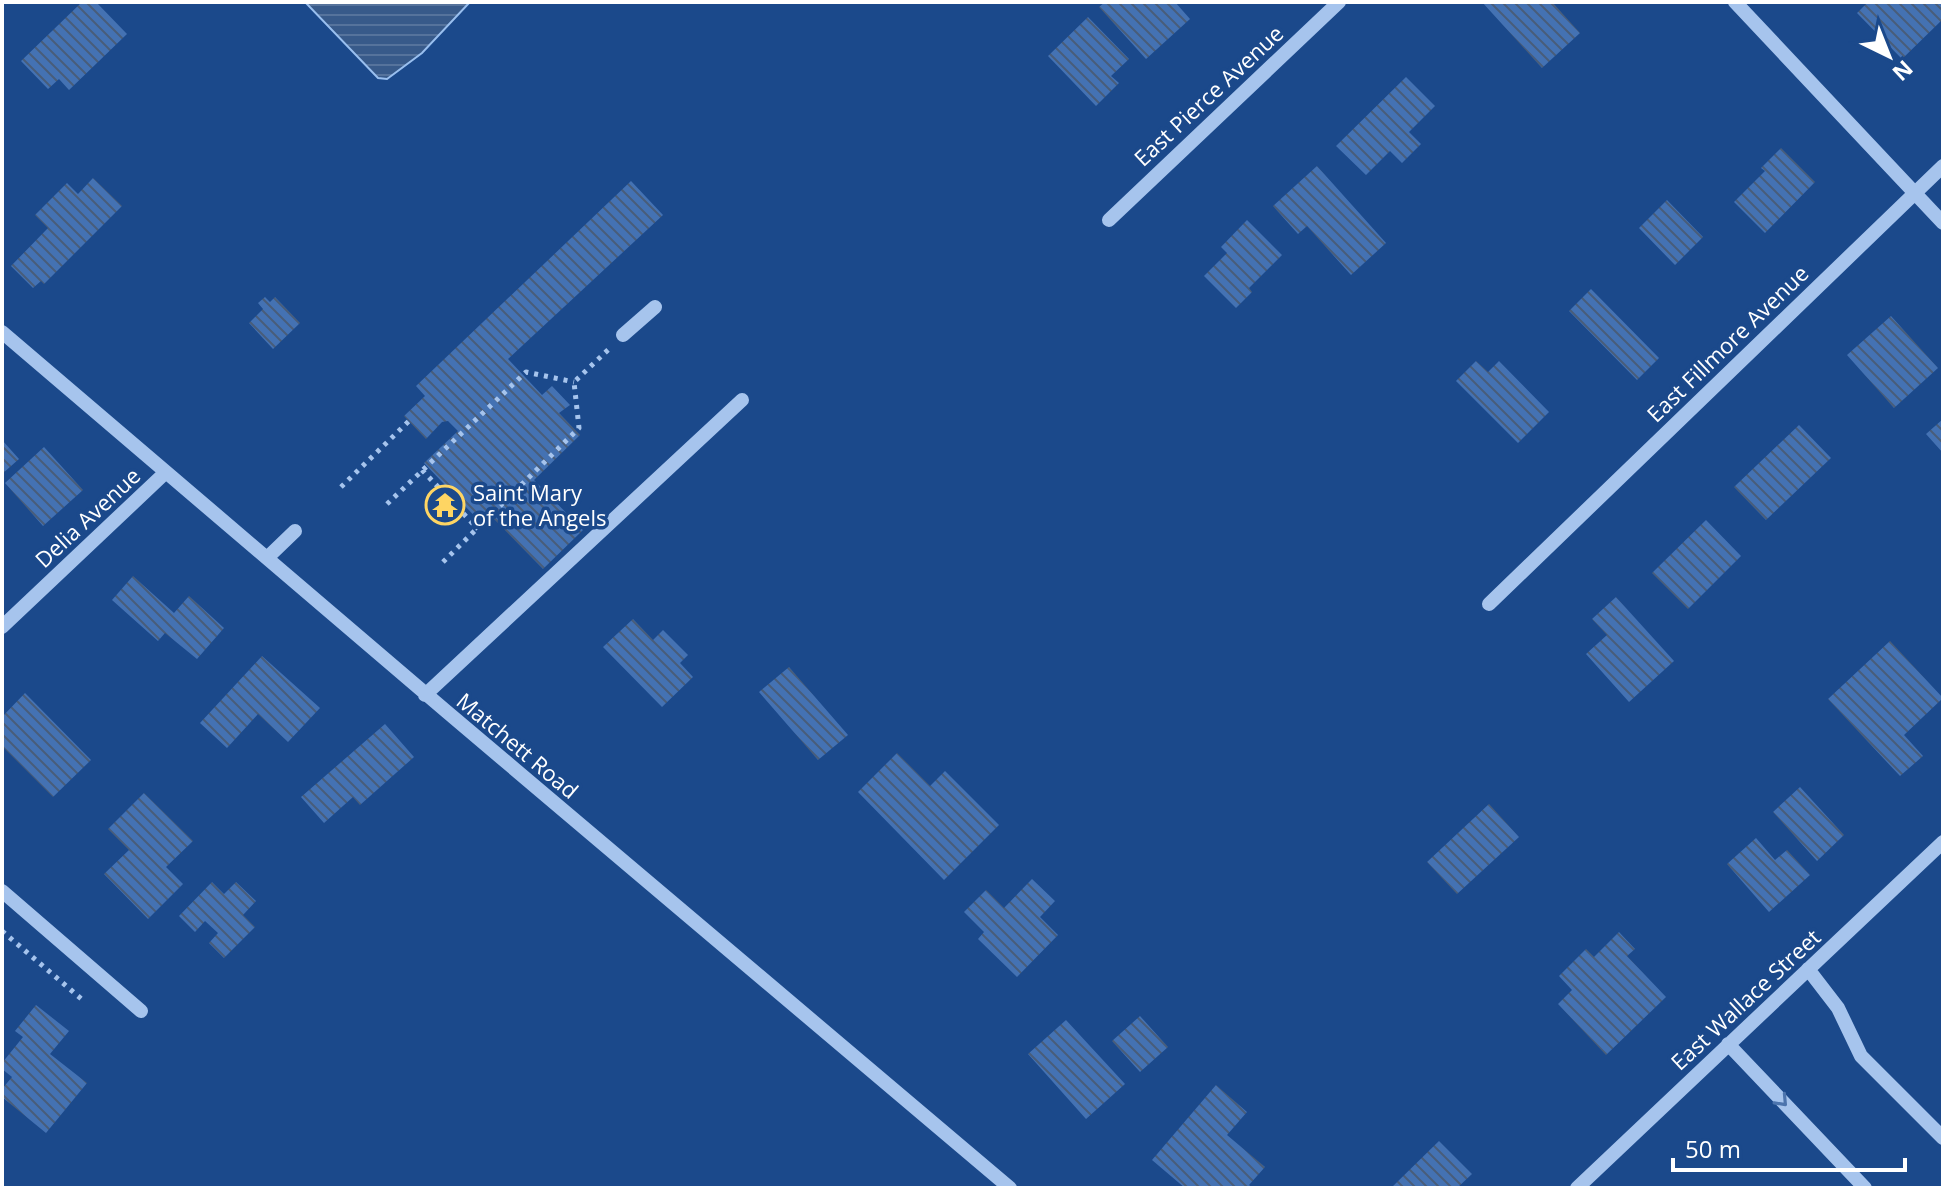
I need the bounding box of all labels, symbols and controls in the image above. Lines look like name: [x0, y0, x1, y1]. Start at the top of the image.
north arrow: [1849, 16, 1929, 96]
street label: East Pierce Avenue: [1127, 18, 1289, 172]
text: N: [1887, 54, 1920, 88]
street label: East Fillmore Avenue: [1640, 258, 1814, 428]
street label: Delia Avenue: [28, 460, 146, 574]
place label: Saint Mary of the Angels: [473, 477, 607, 532]
temple icon: Saint Mary of the Angels: [424, 484, 466, 526]
street label: Matchett Road: [451, 685, 585, 805]
street label: East Wallace Street: [1664, 922, 1826, 1076]
one-way arrow: [1773, 1092, 1788, 1106]
scale bar: [1673, 1122, 1905, 1172]
text: 50 m: [1685, 1132, 1741, 1165]

